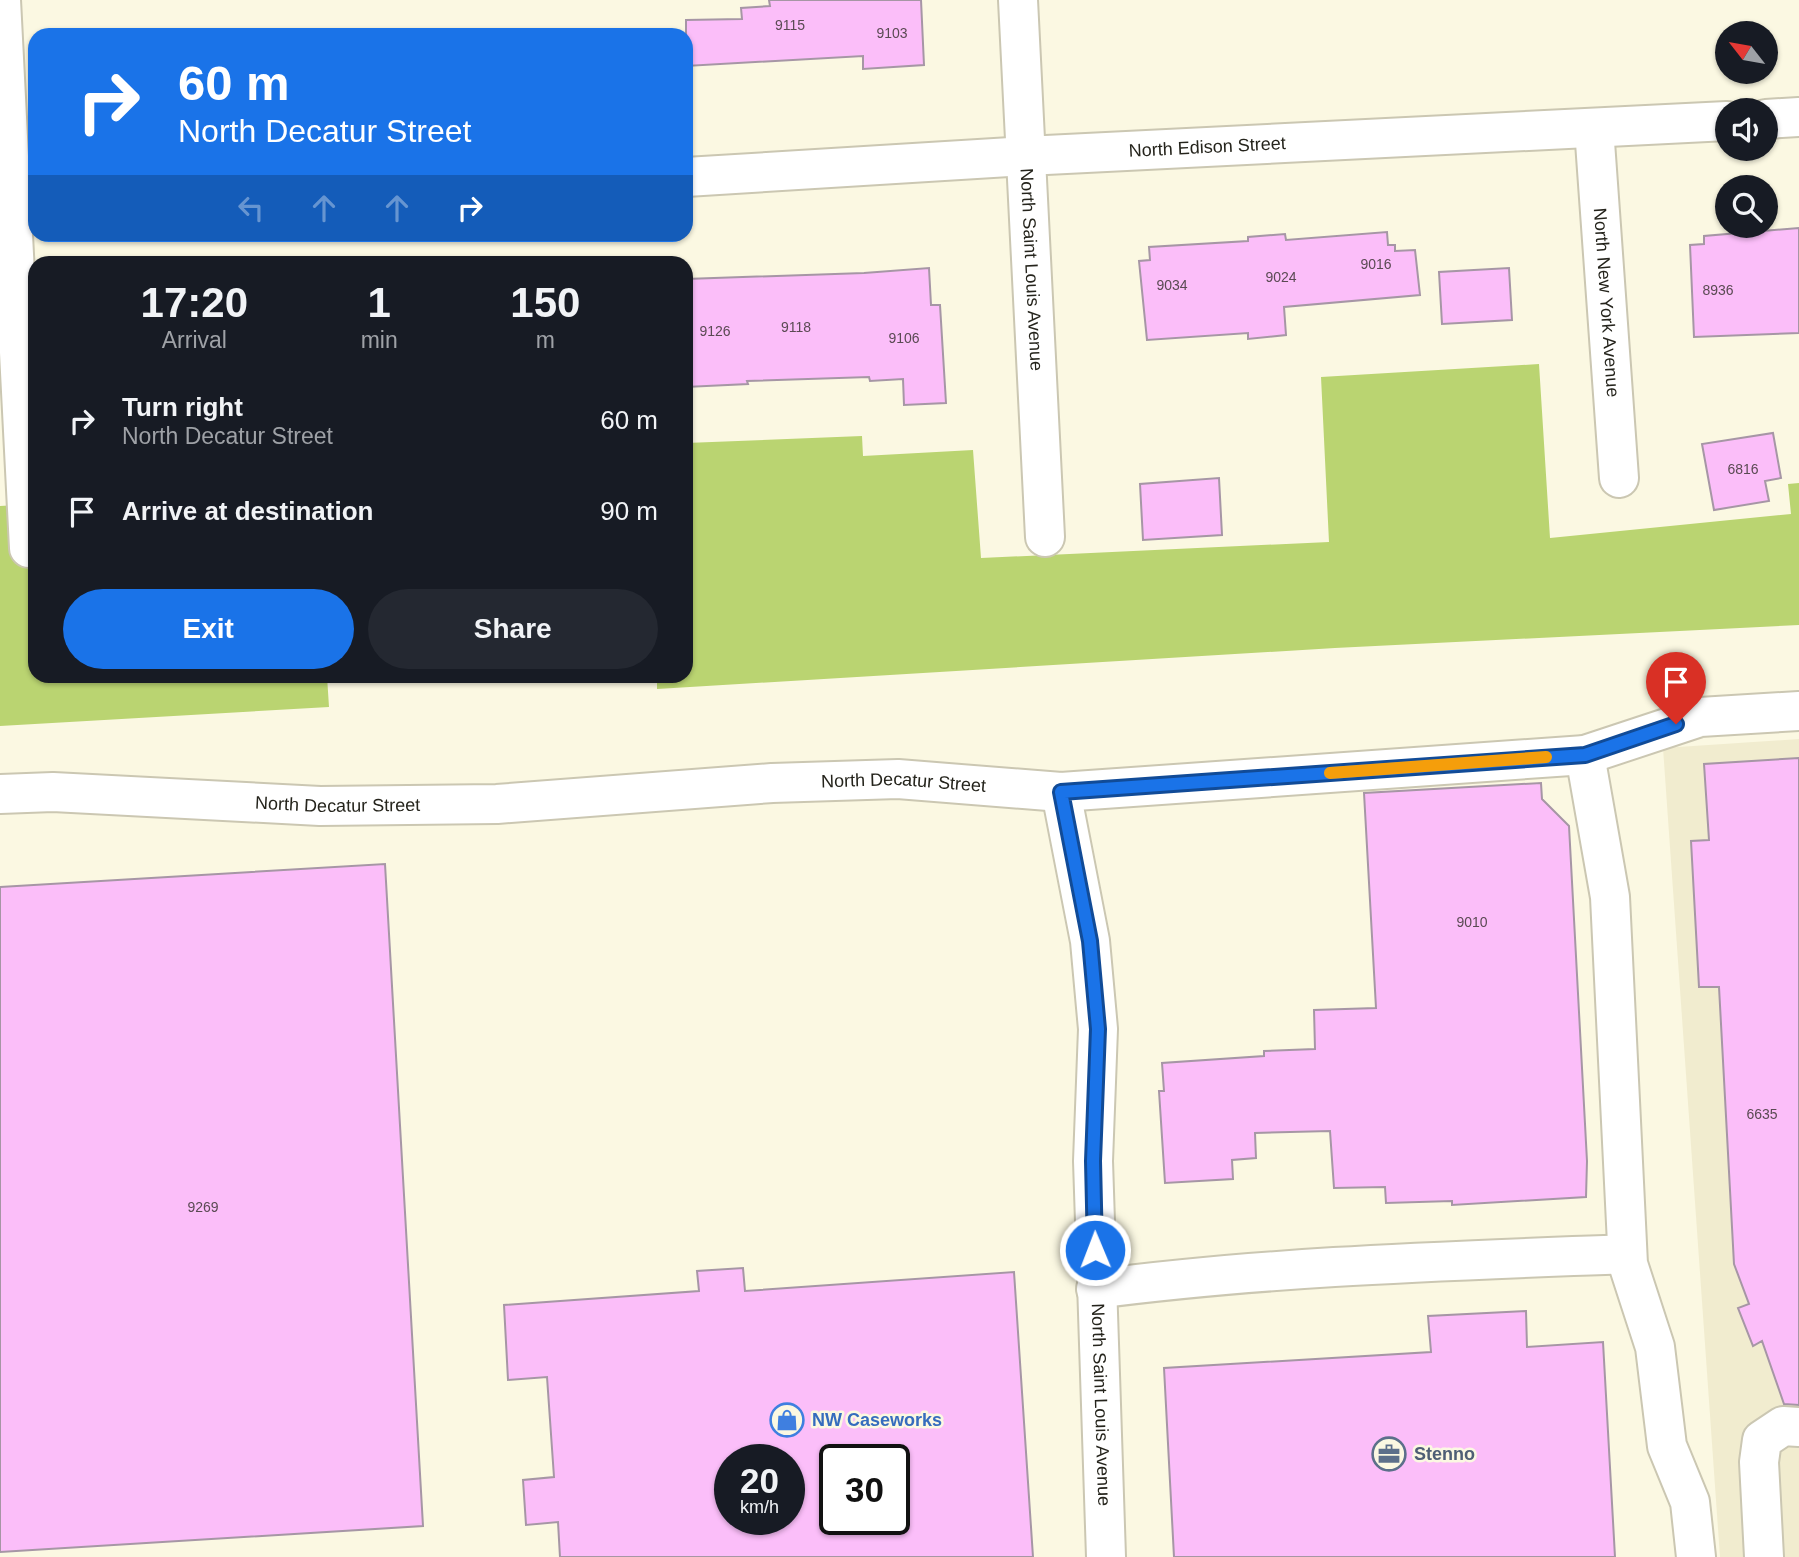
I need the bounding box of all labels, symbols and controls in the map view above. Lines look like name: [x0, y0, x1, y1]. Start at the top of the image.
house number: 9115: [775, 17, 805, 33]
north arrow: [1715, 21, 1778, 84]
map controls: [1715, 21, 1778, 238]
house number: 9103: [876, 25, 908, 41]
icon: right: [63, 56, 154, 147]
text: 60 m: [178, 56, 290, 110]
button: sound: [1715, 98, 1778, 161]
text: North Decatur Street: [178, 113, 471, 149]
street label: North Edison Street: [1128, 133, 1286, 161]
street label: North Saint Louis Avenue: [1016, 168, 1047, 372]
button: search: [1715, 175, 1778, 238]
icon: left: [232, 189, 270, 227]
icon: ahead: [305, 189, 343, 227]
icon: ahead: [378, 189, 416, 227]
icon: right: [451, 189, 489, 227]
street label: North New York Avenue: [1590, 207, 1623, 398]
house number: 9016: [1360, 256, 1392, 272]
house number: 9024: [1265, 269, 1297, 285]
house number: 9034: [1156, 277, 1188, 293]
text: 17:20: [141, 279, 248, 326]
text: 1: [367, 279, 391, 326]
text: 150: [510, 279, 580, 326]
house number: 8936: [1702, 282, 1734, 298]
house number: 9118: [781, 319, 811, 335]
house number: 9126: [699, 323, 731, 339]
text: Arrival: [162, 327, 227, 353]
text: min: [361, 327, 398, 353]
text: m: [536, 327, 555, 353]
house number: 9106: [888, 330, 920, 346]
text: Turn right: [122, 392, 243, 422]
icon: right: [63, 402, 101, 440]
text: 60 m: [600, 405, 658, 435]
text: North Decatur Street: [122, 423, 333, 449]
house number: 6816: [1727, 461, 1759, 477]
icon: arrive: [63, 493, 101, 531]
text: Arrive at destination: [122, 496, 373, 526]
text: 90 m: [600, 496, 658, 526]
button: Exit: [63, 589, 354, 669]
button: Share: [368, 589, 658, 669]
pin: [1646, 652, 1706, 724]
icon: arrive: [1657, 663, 1695, 701]
street label: North Decatur Street: [821, 769, 987, 796]
street label: North Decatur Street: [255, 793, 420, 816]
house number: 9010: [1456, 914, 1488, 930]
house number: 6635: [1746, 1106, 1778, 1122]
house number: 9269: [187, 1199, 219, 1215]
position arrow: [1058, 1213, 1132, 1287]
street label: North Saint Louis Avenue: [1088, 1303, 1114, 1506]
shop icon: NW Caseworks: [768, 1401, 806, 1439]
place label: NW Caseworks: [812, 1410, 942, 1430]
office icon: Stenno: [1370, 1435, 1408, 1473]
speed limit sign: 30: [819, 1444, 910, 1535]
place label: Stenno: [1414, 1444, 1475, 1464]
text: 20: [740, 1461, 779, 1500]
text: km/h: [740, 1497, 779, 1517]

